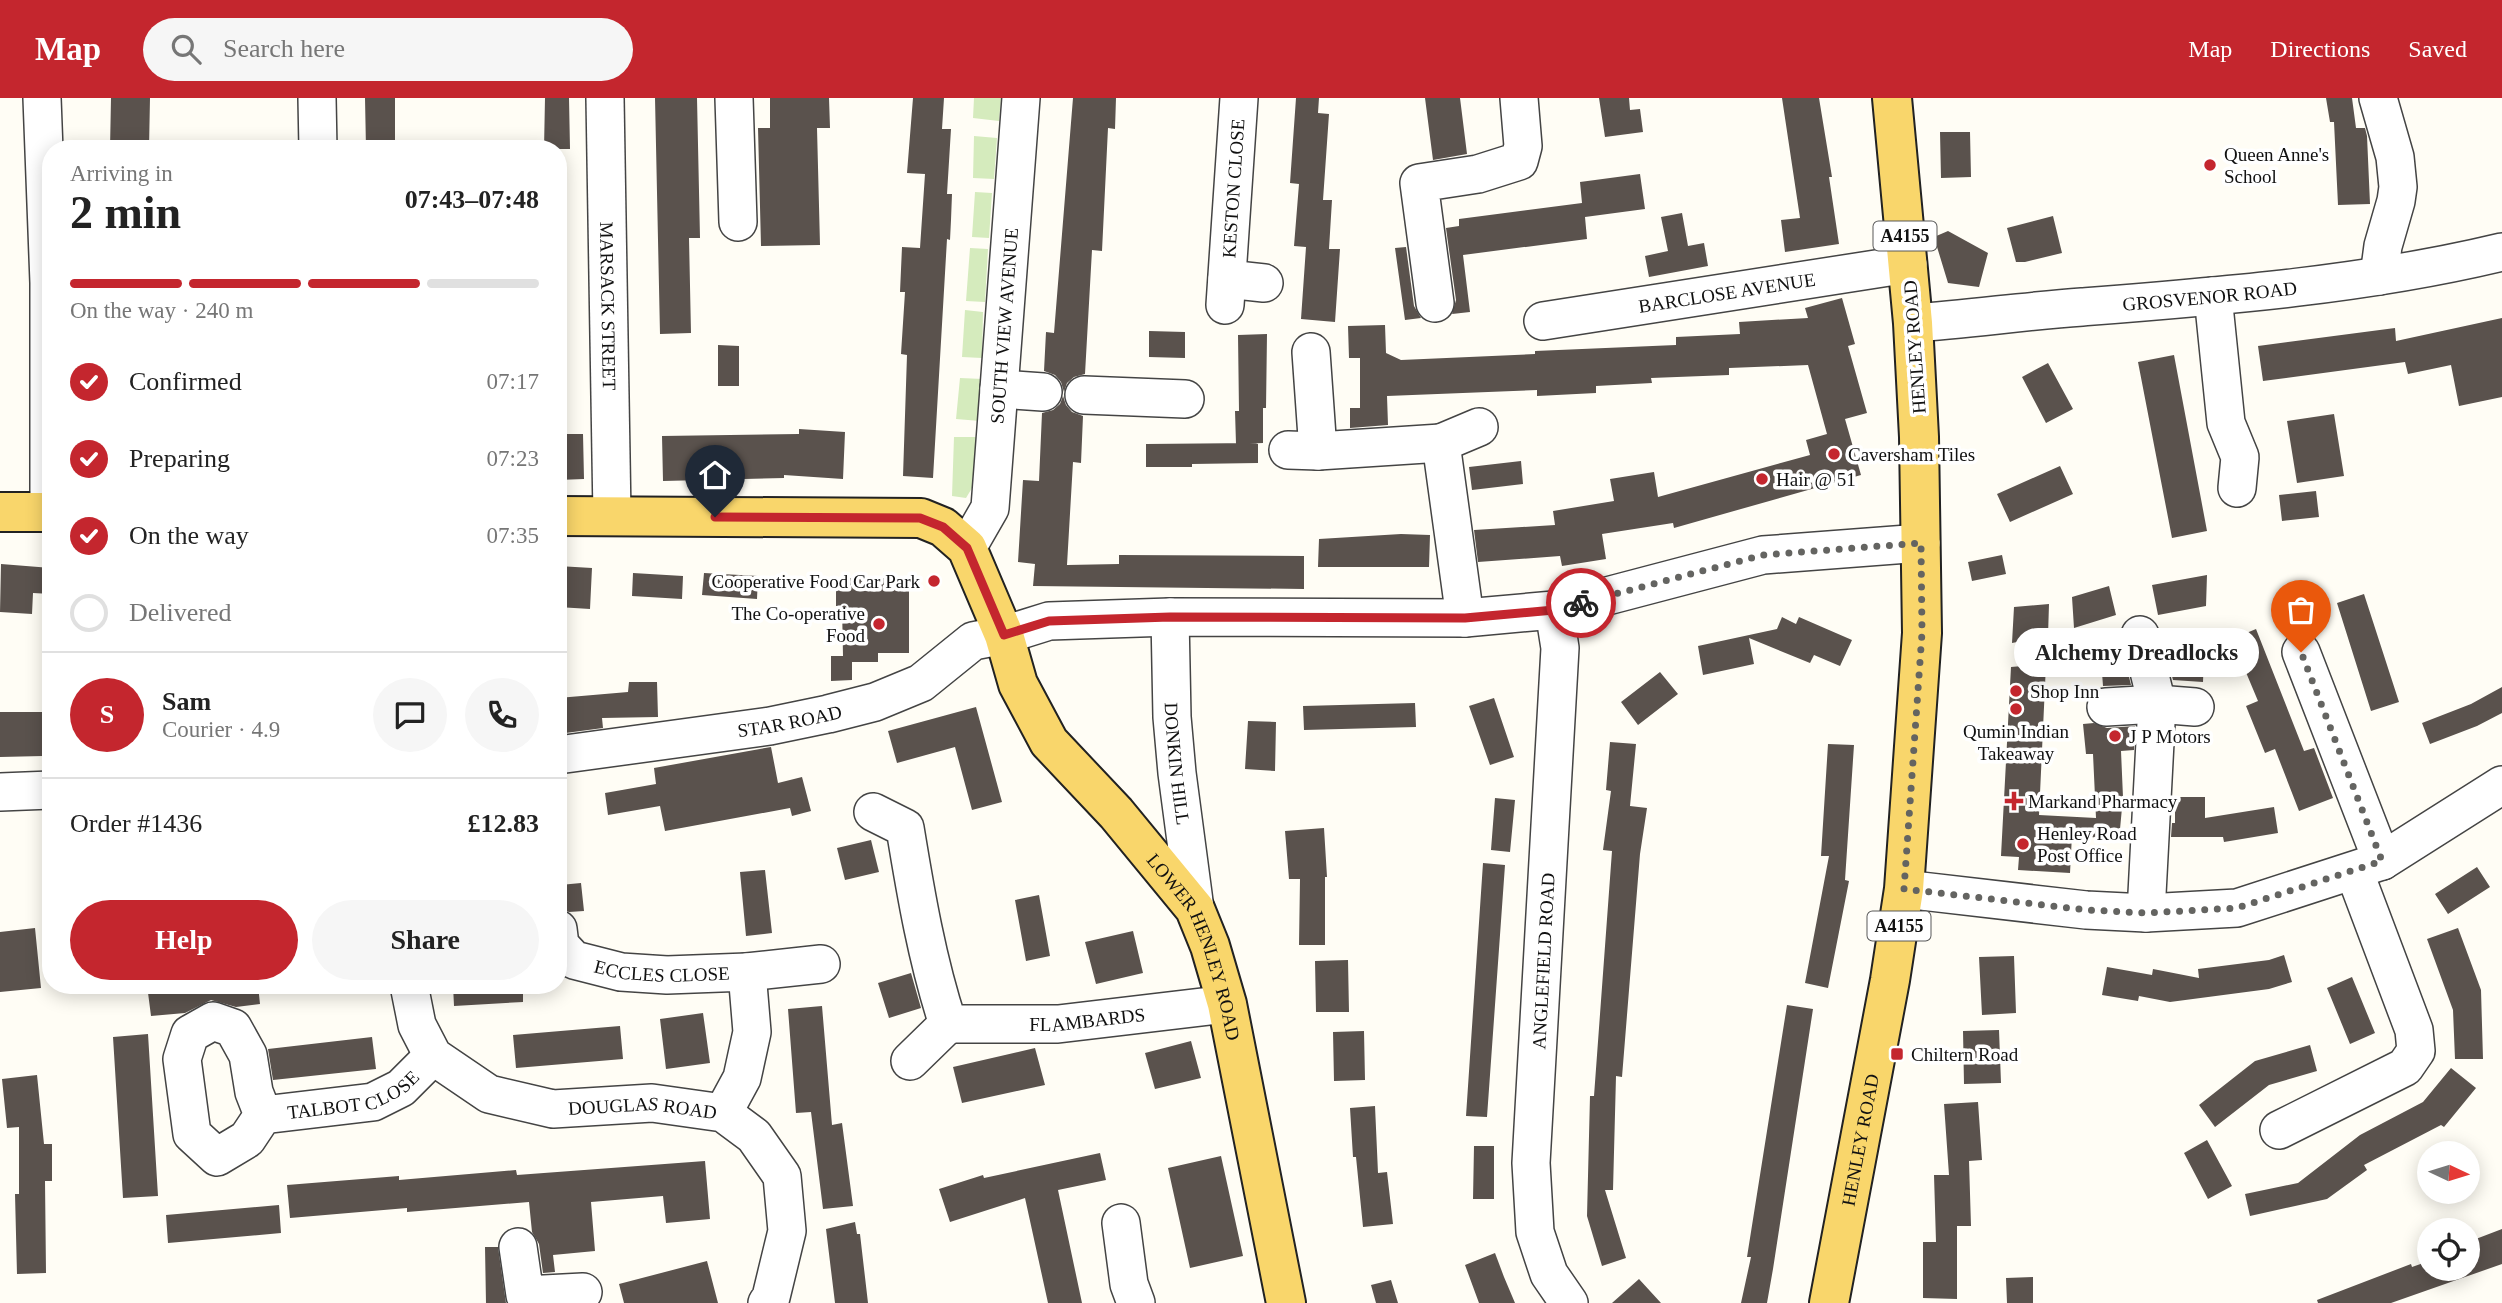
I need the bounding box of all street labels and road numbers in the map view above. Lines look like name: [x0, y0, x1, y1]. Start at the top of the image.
street label: KESTON CLOSE: [1218, 118, 1249, 259]
street label: MARSACK STREET: [596, 222, 620, 391]
road number: A4155: [1874, 222, 1937, 251]
street label: SOUTH VIEW AVENUE: [986, 227, 1022, 424]
street label: BARCLOSE AVENUE: [1637, 269, 1817, 317]
street label: GROSVENOR ROAD: [2122, 277, 2298, 315]
street label: HENLEY ROAD: [1899, 279, 1930, 414]
street label: STAR ROAD: [736, 701, 844, 741]
street label: DONKIN HILL: [1161, 702, 1194, 826]
street label: LOWER HENLEY ROAD: [1143, 849, 1244, 1042]
street label: ANGLEFIELD ROAD: [1528, 872, 1559, 1050]
road number: A4155: [1868, 912, 1930, 940]
street label: ECCLES CLOSE: [592, 956, 730, 986]
street label: FLAMBARDS: [1029, 1004, 1146, 1036]
street label: TALBOT CLOSE: [286, 1066, 423, 1123]
street label: HENLEY ROAD: [1838, 1072, 1883, 1208]
street label: DOUGLAS ROAD: [568, 1093, 718, 1123]

